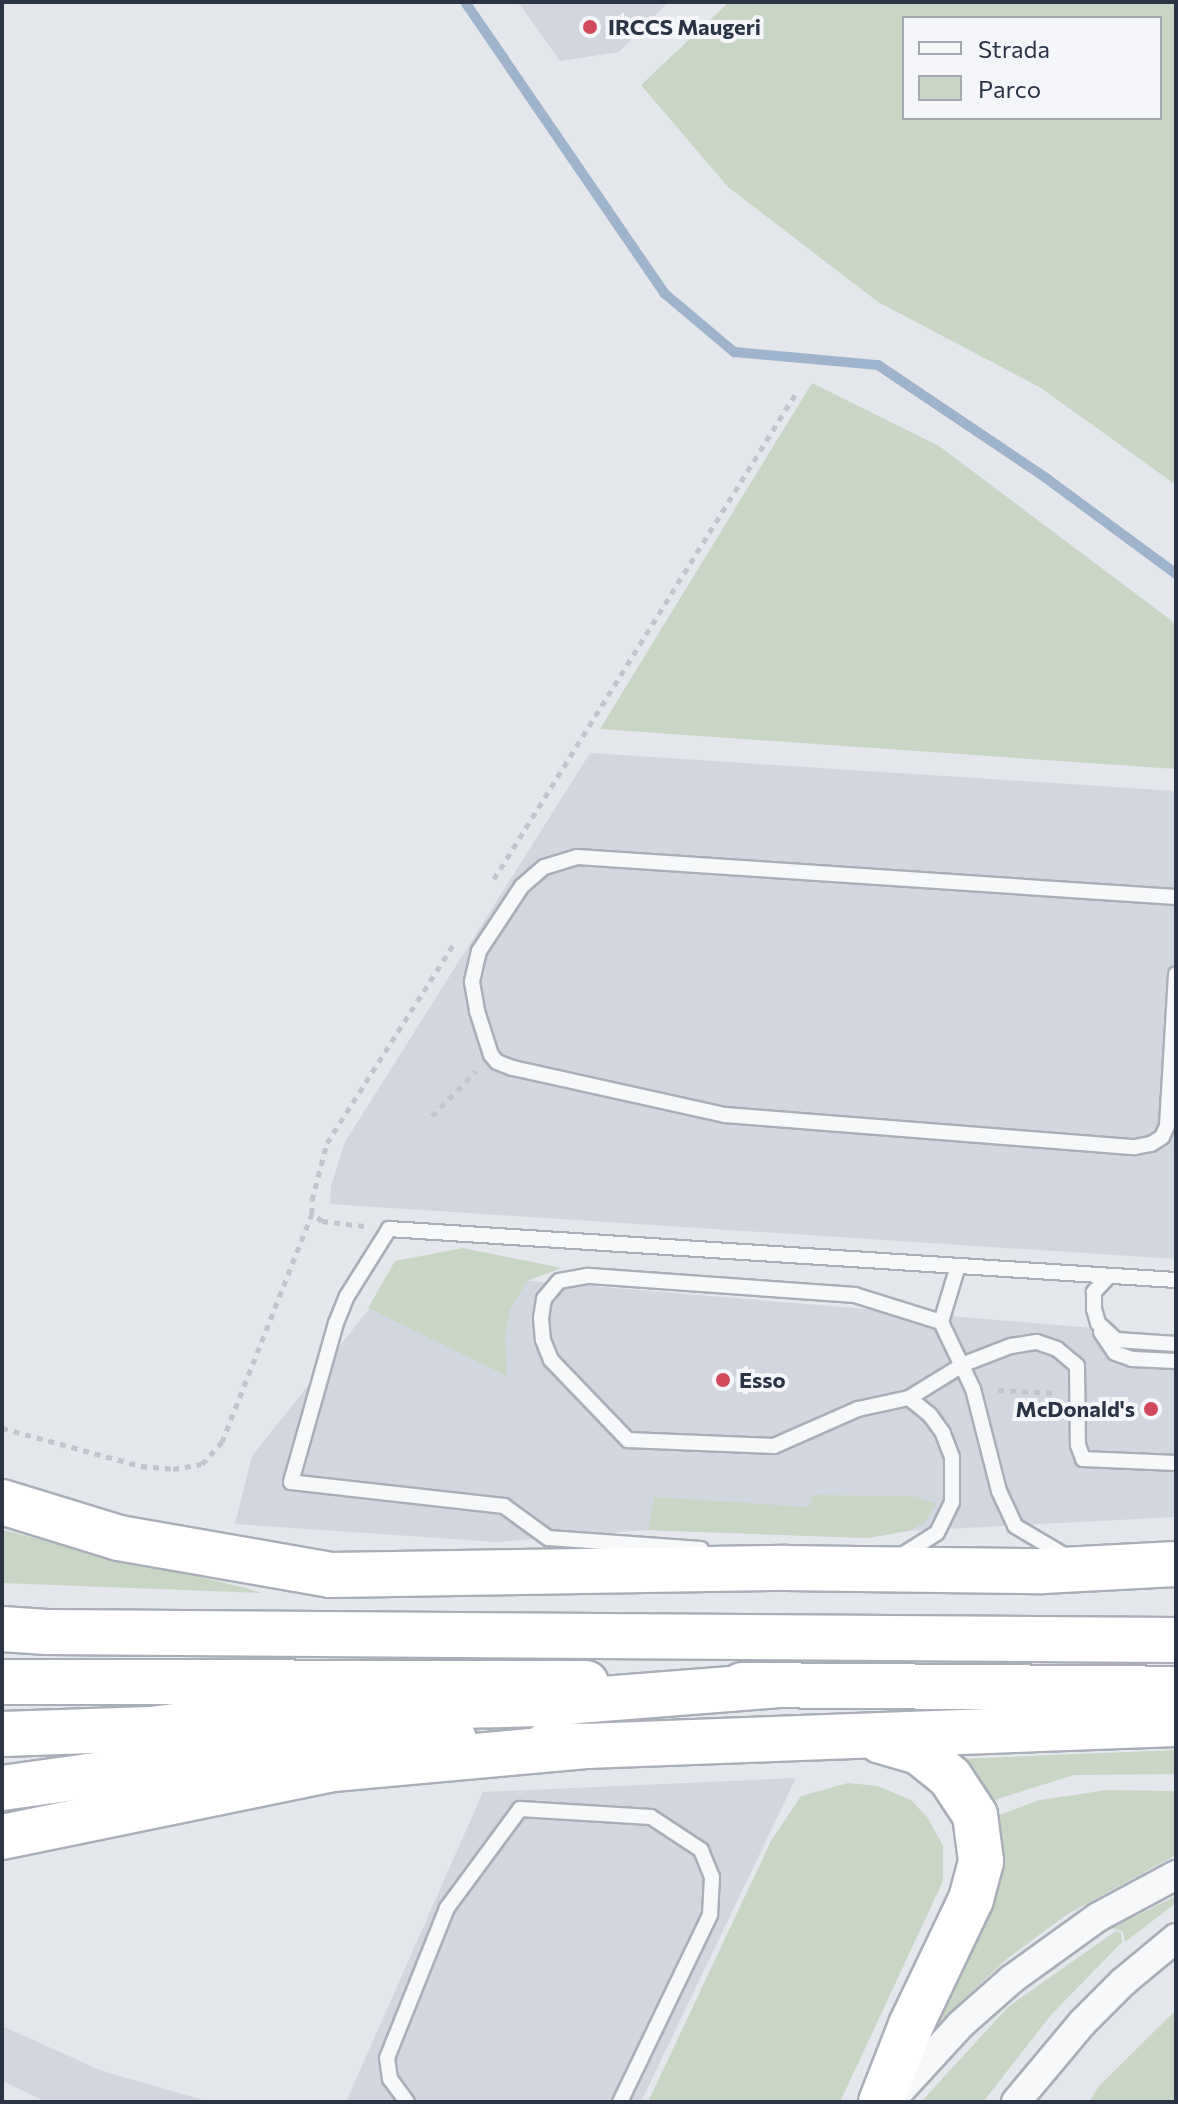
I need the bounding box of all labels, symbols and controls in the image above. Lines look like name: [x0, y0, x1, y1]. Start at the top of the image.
place label: IRCCS Maugeri: [608, 14, 761, 40]
marker: IRCCS Maugeri: [579, 16, 601, 38]
legend: [902, 16, 1162, 120]
text: Strada: [978, 34, 1050, 63]
text: Parco: [978, 74, 1041, 103]
place label: Esso: [739, 1367, 786, 1393]
marker: Esso: [714, 1371, 732, 1389]
place label: McDonald's: [1016, 1396, 1135, 1422]
marker: McDonald's: [1142, 1400, 1160, 1418]

